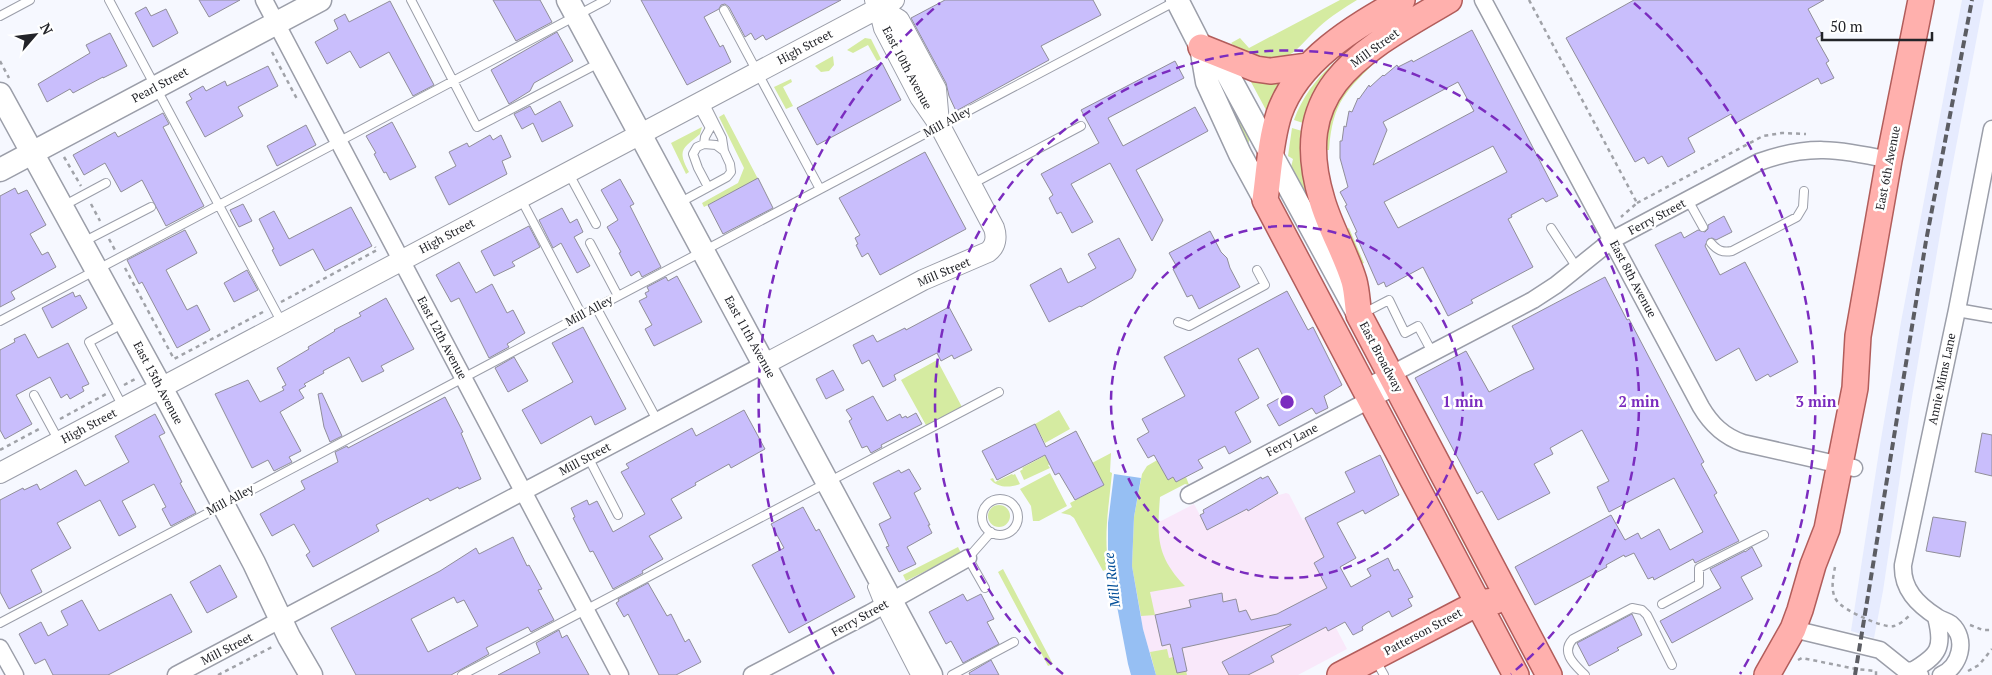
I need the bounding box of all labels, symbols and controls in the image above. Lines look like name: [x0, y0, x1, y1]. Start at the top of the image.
north arrow: [10, 10, 60, 60]
scale bar: [1822, 10, 1932, 42]
text: 50 m: [1830, 16, 1863, 36]
text: N: [36, 20, 58, 38]
street label: East 10th Avenue: [879, 24, 936, 112]
street label: High Street: [774, 25, 836, 67]
street label: Mill Street: [1348, 25, 1402, 70]
street label: Pearl Street: [129, 63, 191, 106]
street label: Mill Alley: [921, 102, 974, 140]
street label: East 6th Avenue: [1872, 125, 1903, 211]
street label: Ferry Street: [1625, 195, 1689, 238]
street label: High Street: [416, 214, 478, 256]
street label: East 8th Avenue: [1607, 238, 1660, 320]
street label: Mill Street: [915, 253, 973, 289]
street label: Mill Alley: [563, 291, 616, 329]
street label: East 11th Avenue: [722, 293, 779, 381]
street label: East 12th Avenue: [414, 294, 471, 382]
street label: East Broadway: [1357, 319, 1407, 395]
street label: Annie Mims Lane: [1924, 332, 1959, 426]
street label: East 13th Avenue: [130, 339, 187, 427]
text: 1 min: [1442, 391, 1484, 411]
text: 2 min: [1618, 391, 1660, 411]
text: 3 min: [1795, 391, 1837, 411]
centre of rings: [1278, 393, 1296, 411]
street label: High Street: [58, 404, 120, 446]
street label: Ferry Lane: [1263, 420, 1320, 460]
street label: Mill Street: [556, 438, 614, 478]
street label: Mill Alley: [204, 480, 257, 518]
water label: Mill Race: [1099, 551, 1124, 610]
street label: Ferry Street: [829, 595, 891, 639]
street label: Patterson Street: [1381, 604, 1465, 659]
street label: Mill Street: [198, 629, 256, 668]

